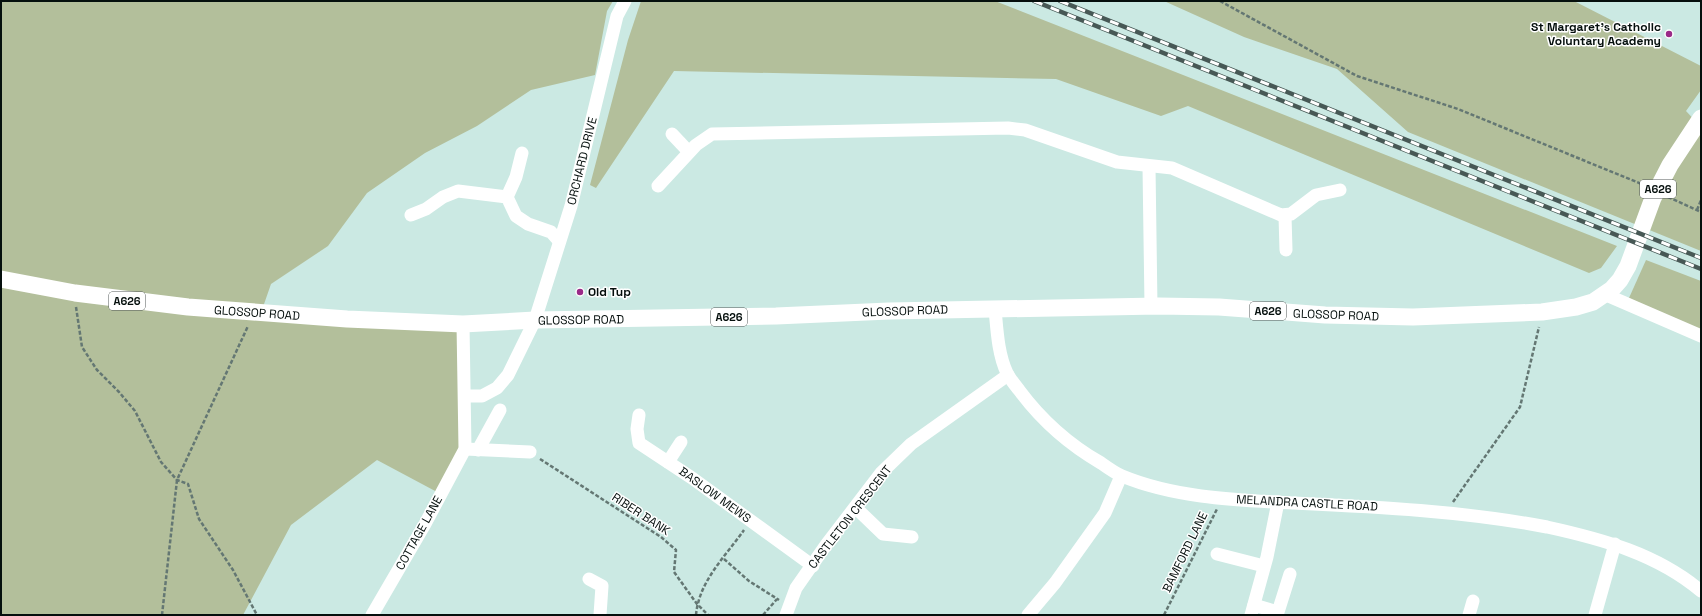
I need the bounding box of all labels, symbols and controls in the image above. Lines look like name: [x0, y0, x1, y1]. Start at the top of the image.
place label: St Margaret's Catholic Voluntary Academy: [1531, 19, 1661, 49]
marker: St Margaret's Catholic Voluntary Academy: [1664, 29, 1674, 39]
street label: ORCHARD DRIVE: [563, 115, 601, 207]
road number: A626: [1640, 180, 1676, 198]
place label: Old Tup: [588, 284, 631, 300]
marker: Old Tup: [575, 287, 585, 297]
road number: A626: [109, 292, 145, 310]
street label: GLOSSOP ROAD: [862, 301, 948, 321]
street label: GLOSSOP ROAD: [213, 302, 301, 324]
road number: A626: [1250, 302, 1286, 320]
street label: GLOSSOP ROAD: [1293, 305, 1379, 325]
road number: A626: [711, 308, 747, 326]
street label: GLOSSOP ROAD: [538, 311, 624, 329]
street label: CASTLETON CRESCENT: [805, 462, 895, 572]
street label: BASLOW MEWS: [676, 463, 754, 527]
street label: RIBER BANK: [609, 489, 674, 539]
street label: MELANDRA CASTLE ROAD: [1236, 491, 1378, 515]
street label: COTTAGE LANE: [392, 493, 446, 573]
street label: BAMFORD LANE: [1159, 509, 1212, 595]

